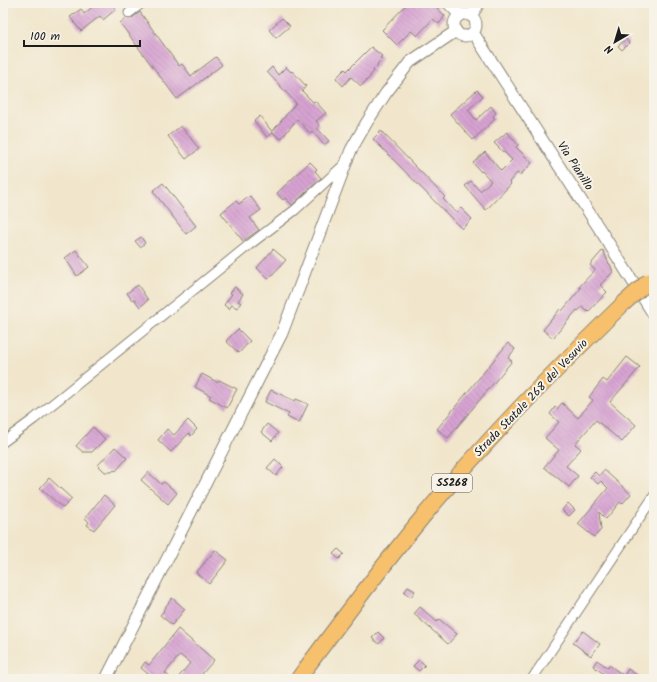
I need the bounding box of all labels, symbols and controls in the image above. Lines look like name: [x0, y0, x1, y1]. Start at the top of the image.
scale bar: [24, 22, 140, 48]
north arrow: [595, 22, 635, 62]
text: 100 m: [30, 27, 61, 46]
text: N: [601, 40, 618, 58]
street label: Via Pianillo: [552, 138, 598, 194]
street label: Strada Statale 268 del Vesuvio: [469, 335, 593, 461]
road number: SS268: [432, 474, 472, 492]

